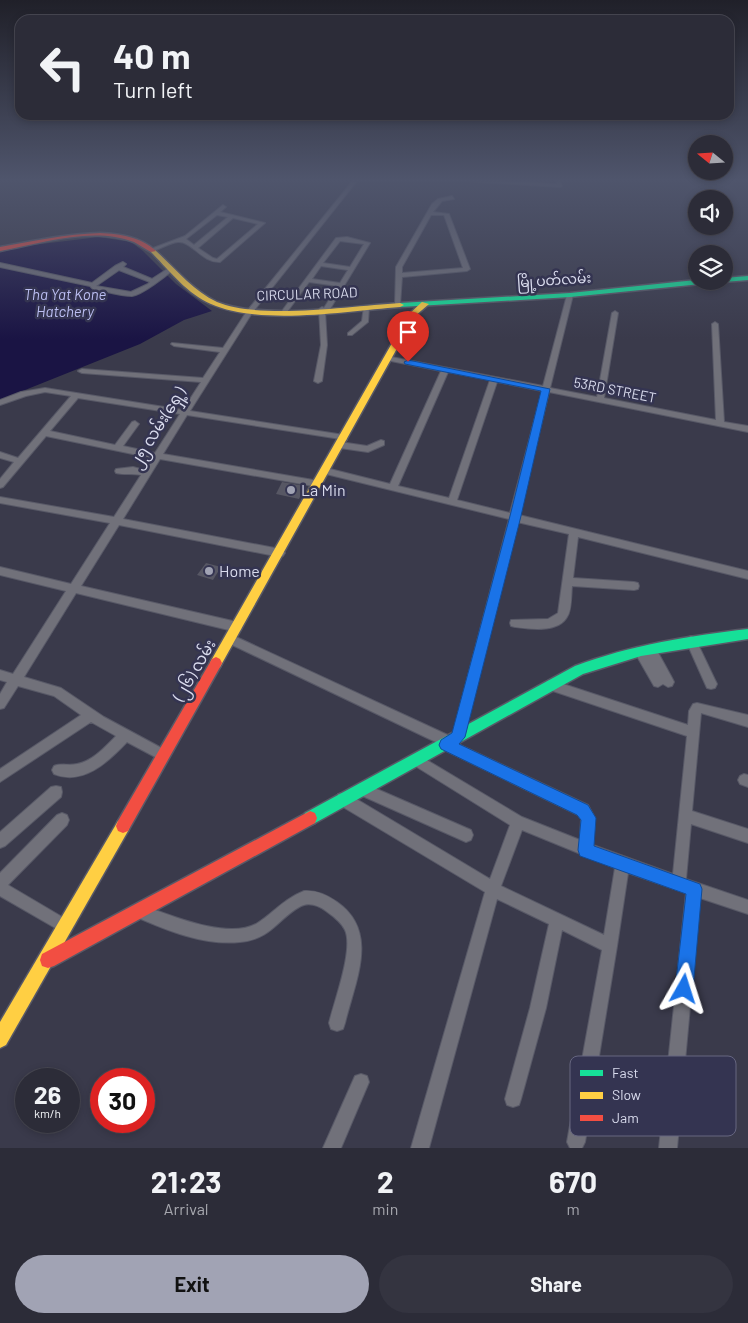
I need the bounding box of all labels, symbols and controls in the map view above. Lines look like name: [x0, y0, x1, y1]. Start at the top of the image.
text: 40 m: [113, 34, 190, 76]
icon: left: [30, 35, 95, 100]
text: Turn left: [113, 76, 193, 102]
north arrow: [688, 135, 732, 180]
map controls: [688, 135, 733, 290]
button: sound: [688, 190, 733, 235]
button: layers: [688, 245, 733, 290]
street label: မြို့ပတ်လမ်း: [516, 267, 592, 295]
street label: CIRCULAR ROAD: [256, 283, 358, 304]
water label: Tha Yat Kone Hatchery: [24, 285, 106, 320]
pin: [387, 311, 429, 362]
icon: arrive: [394, 318, 422, 346]
street label: 53RD STREET: [572, 373, 658, 406]
street label: ၂၅ လမ်း(ရှေ့): [123, 382, 194, 474]
place label: La Min: [301, 480, 346, 499]
marker: La Min: [285, 484, 297, 496]
place label: Home: [219, 561, 260, 580]
marker: Home: [203, 565, 215, 577]
street label: (၂၆) လမ်း: [167, 635, 223, 707]
position arrow: [657, 962, 709, 1014]
legend: [570, 1056, 736, 1136]
text: Fast: [612, 1064, 638, 1081]
speed limit sign: 30: [90, 1068, 155, 1133]
text: 26: [34, 1079, 61, 1109]
text: Slow: [612, 1086, 641, 1103]
text: km/h: [34, 1106, 61, 1120]
text: Jam: [612, 1109, 639, 1126]
text: 21:23: [151, 1163, 222, 1199]
text: 2: [377, 1163, 394, 1199]
text: 670: [549, 1163, 597, 1199]
text: Arrival: [164, 1199, 209, 1218]
text: min: [372, 1199, 398, 1218]
text: m: [567, 1199, 580, 1218]
button: Exit: [15, 1255, 369, 1313]
button: Share: [379, 1255, 733, 1313]

